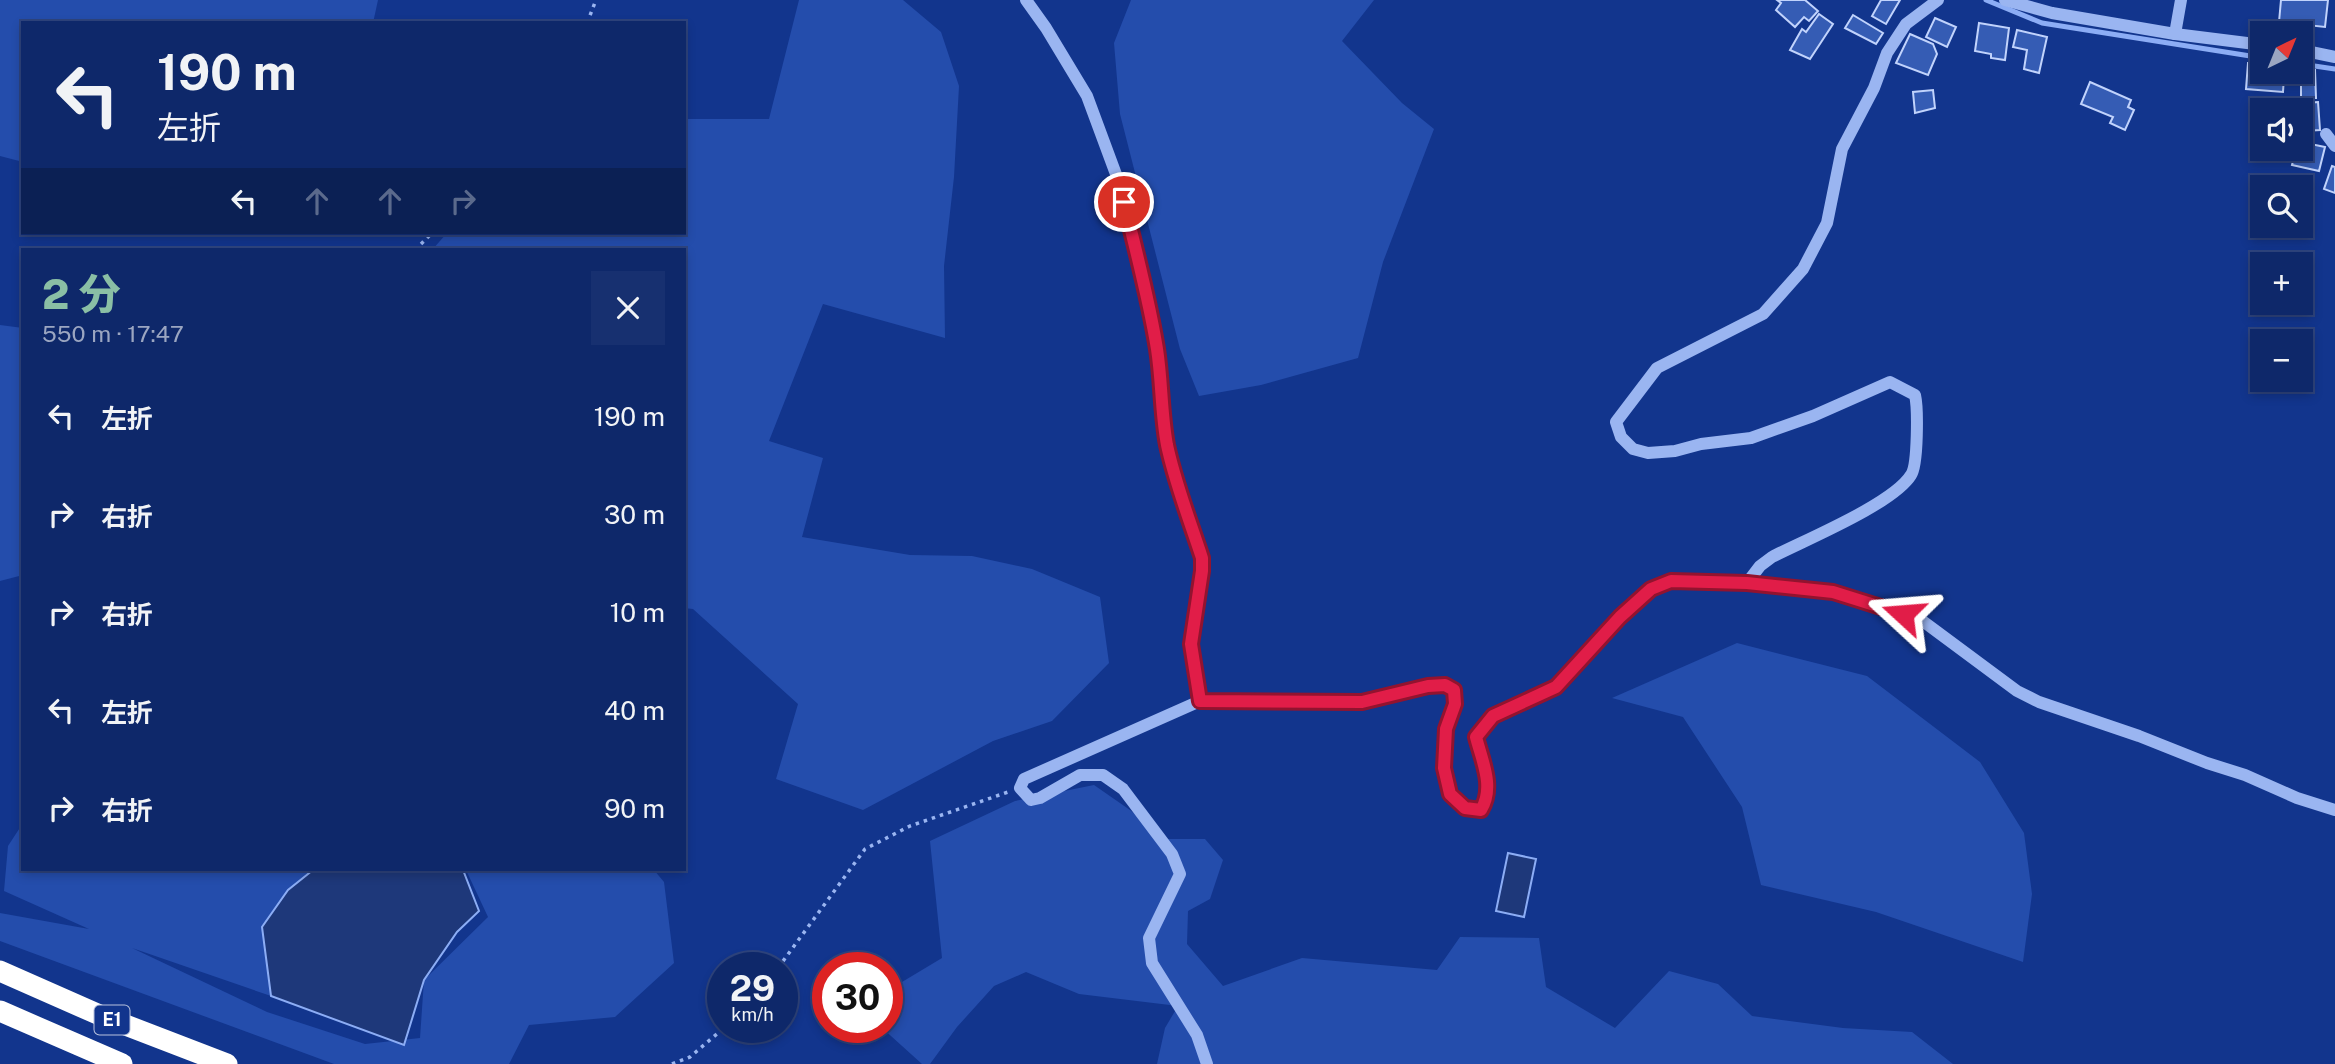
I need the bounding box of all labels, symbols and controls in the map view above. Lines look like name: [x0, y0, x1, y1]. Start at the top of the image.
north arrow: [2250, 21, 2314, 84]
map controls: [2250, 21, 2313, 392]
text: 190 m: [157, 43, 297, 101]
icon: left: [42, 49, 133, 140]
button: sound: [2250, 98, 2313, 161]
text: 左折: [157, 109, 221, 146]
pin: [1094, 172, 1154, 232]
button: search: [2250, 175, 2313, 238]
icon: left: [225, 182, 263, 220]
icon: ahead: [298, 182, 336, 220]
icon: ahead: [371, 182, 409, 220]
icon: right: [444, 182, 482, 220]
icon: arrive: [1105, 183, 1143, 221]
button: +: [2250, 252, 2313, 315]
text: 2 分: [42, 269, 121, 318]
button: close: [591, 271, 665, 345]
text: 550 m · 17:47: [42, 320, 184, 347]
button: −: [2250, 329, 2313, 392]
icon: left: [42, 397, 80, 435]
text: 190 m: [594, 401, 665, 432]
text: 左折: [101, 403, 153, 434]
icon: right: [42, 495, 80, 533]
text: 30 m: [604, 499, 665, 530]
text: 右折: [101, 501, 153, 532]
position arrow: [1866, 577, 1940, 651]
icon: right: [42, 593, 80, 631]
text: 10 m: [610, 597, 665, 628]
text: 右折: [101, 599, 153, 630]
icon: left: [42, 691, 80, 729]
text: 40 m: [604, 695, 665, 726]
text: 左折: [101, 697, 153, 728]
icon: right: [42, 789, 80, 827]
text: 90 m: [604, 793, 665, 824]
text: 右折: [101, 795, 153, 826]
speed limit sign: 30: [812, 952, 903, 1043]
text: 29: [730, 968, 775, 1009]
text: km/h: [731, 1004, 774, 1025]
road number: E1: [94, 1006, 130, 1035]

